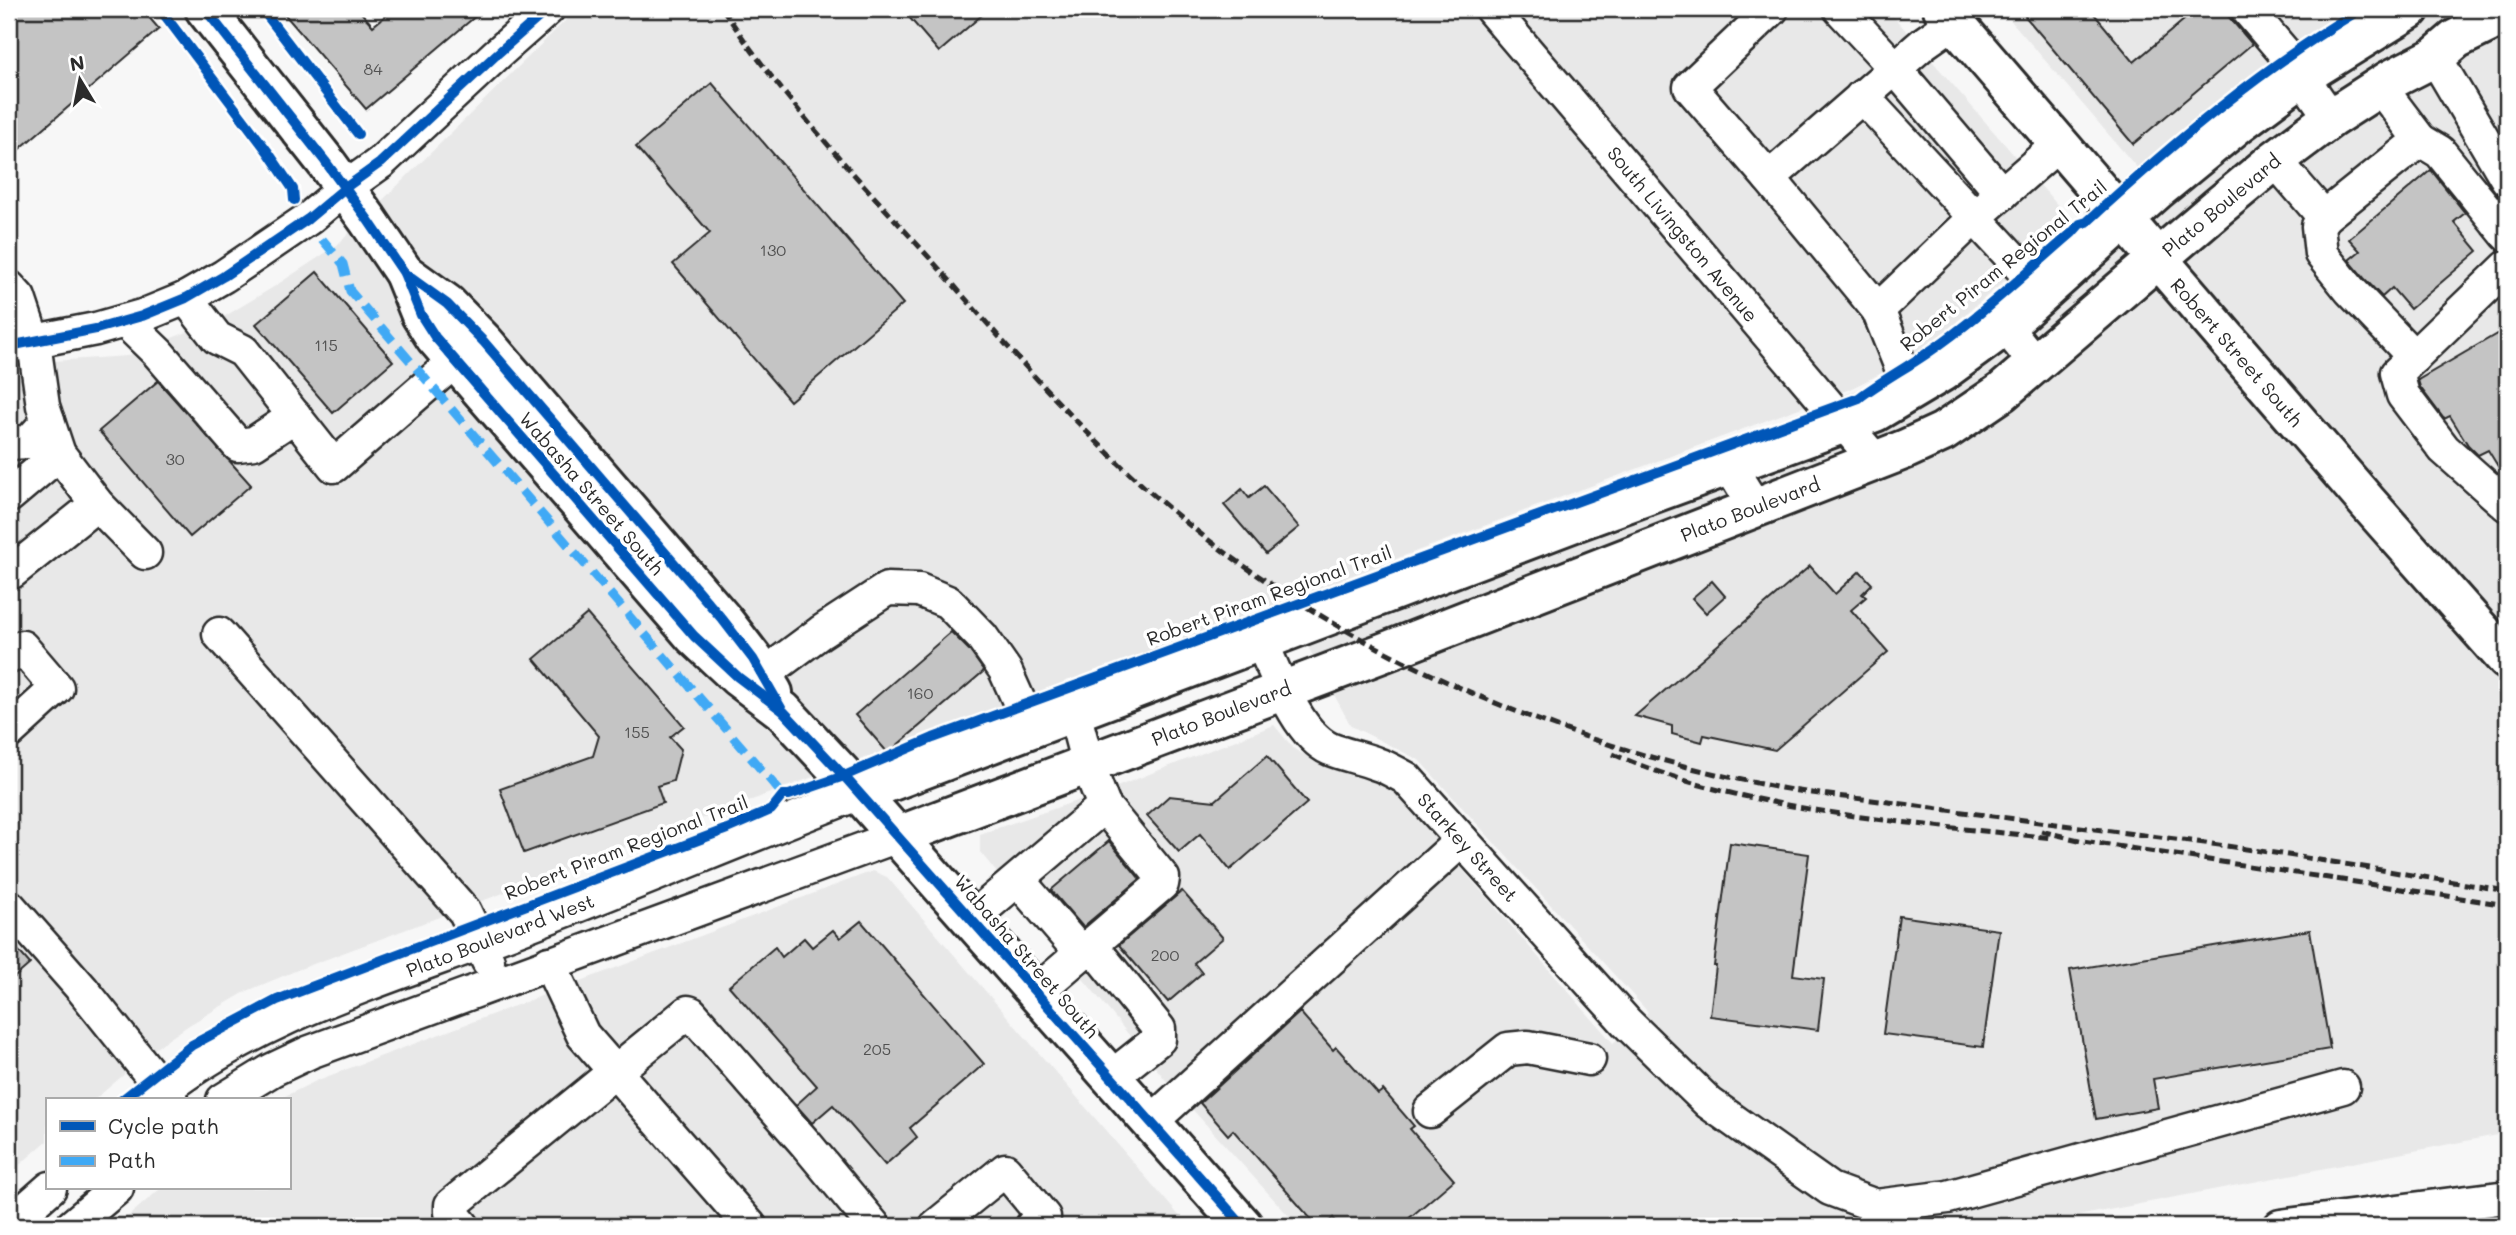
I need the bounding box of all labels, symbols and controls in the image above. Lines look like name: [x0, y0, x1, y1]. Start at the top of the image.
north arrow: [46, 46, 116, 116]
text: N: [68, 49, 86, 76]
house number: 84: [363, 58, 383, 79]
street label: South Livingston Avenue: [1602, 141, 1764, 327]
street label: Plato Boulevard: [2157, 148, 2285, 262]
street label: Robert Piram Regional Trail: [1894, 174, 2112, 356]
house number: 130: [760, 239, 786, 260]
street label: Robert Street South: [2165, 272, 2309, 432]
house number: 115: [314, 334, 338, 355]
street label: Wabasha Street South: [514, 406, 670, 580]
house number: 30: [165, 448, 185, 469]
street label: Plato Boulevard: [1677, 471, 1823, 547]
street label: Robert Piram Regional Trail: [1143, 539, 1395, 651]
street label: Plato Boulevard: [1148, 675, 1294, 751]
house number: 160: [907, 682, 933, 703]
house number: 155: [624, 721, 650, 742]
street label: Starkey Street: [1412, 787, 1524, 907]
street label: Robert Piram Regional Trail: [501, 789, 751, 905]
street label: Wabasha Street South: [949, 869, 1105, 1043]
street label: Plato Boulevard West: [402, 888, 598, 982]
house number: 200: [1151, 944, 1179, 965]
house number: 205: [863, 1038, 891, 1059]
legend: [46, 1098, 290, 1190]
text: Cycle path: [108, 1112, 218, 1139]
text: Path: [108, 1146, 155, 1173]

